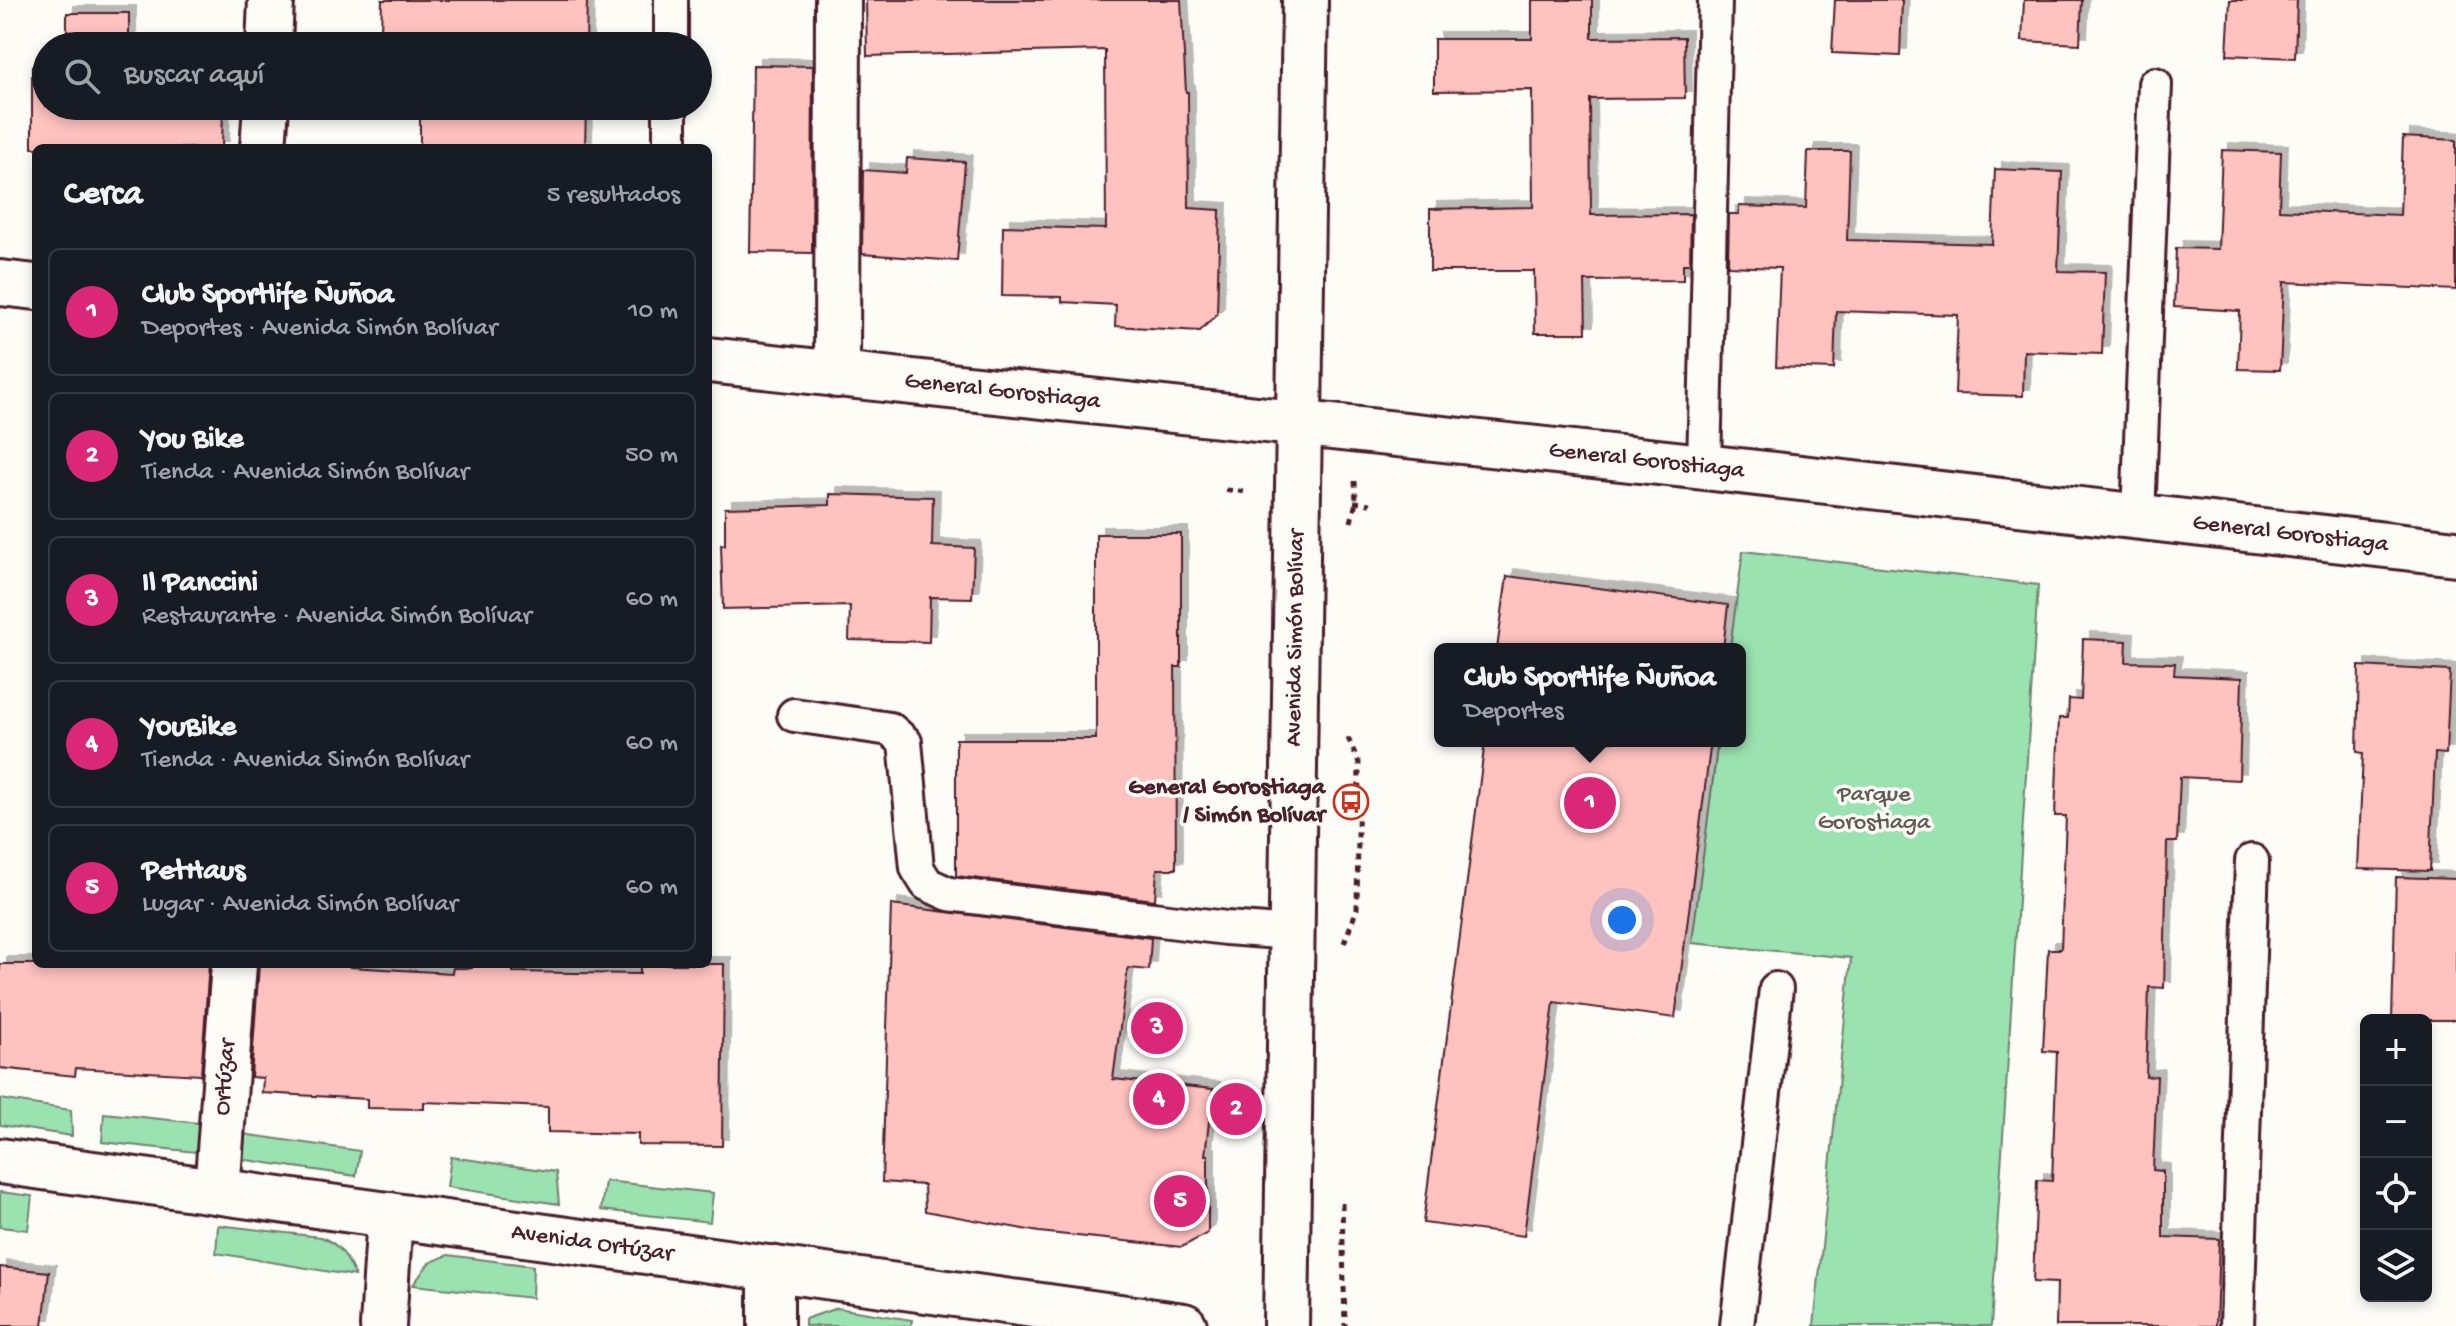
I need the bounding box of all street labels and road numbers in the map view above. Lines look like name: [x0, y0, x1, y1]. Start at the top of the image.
street label: General Gorostiaga: [903, 367, 1102, 417]
street label: General Gorostiaga: [1547, 436, 1747, 486]
street label: General Gorostiaga: [2191, 508, 2391, 560]
street label: Avenida Simón Bolívar: [1280, 527, 1312, 747]
street label: Ortúzar: [208, 1036, 243, 1117]
street label: Avenida Ortúzar: [509, 1218, 678, 1270]

